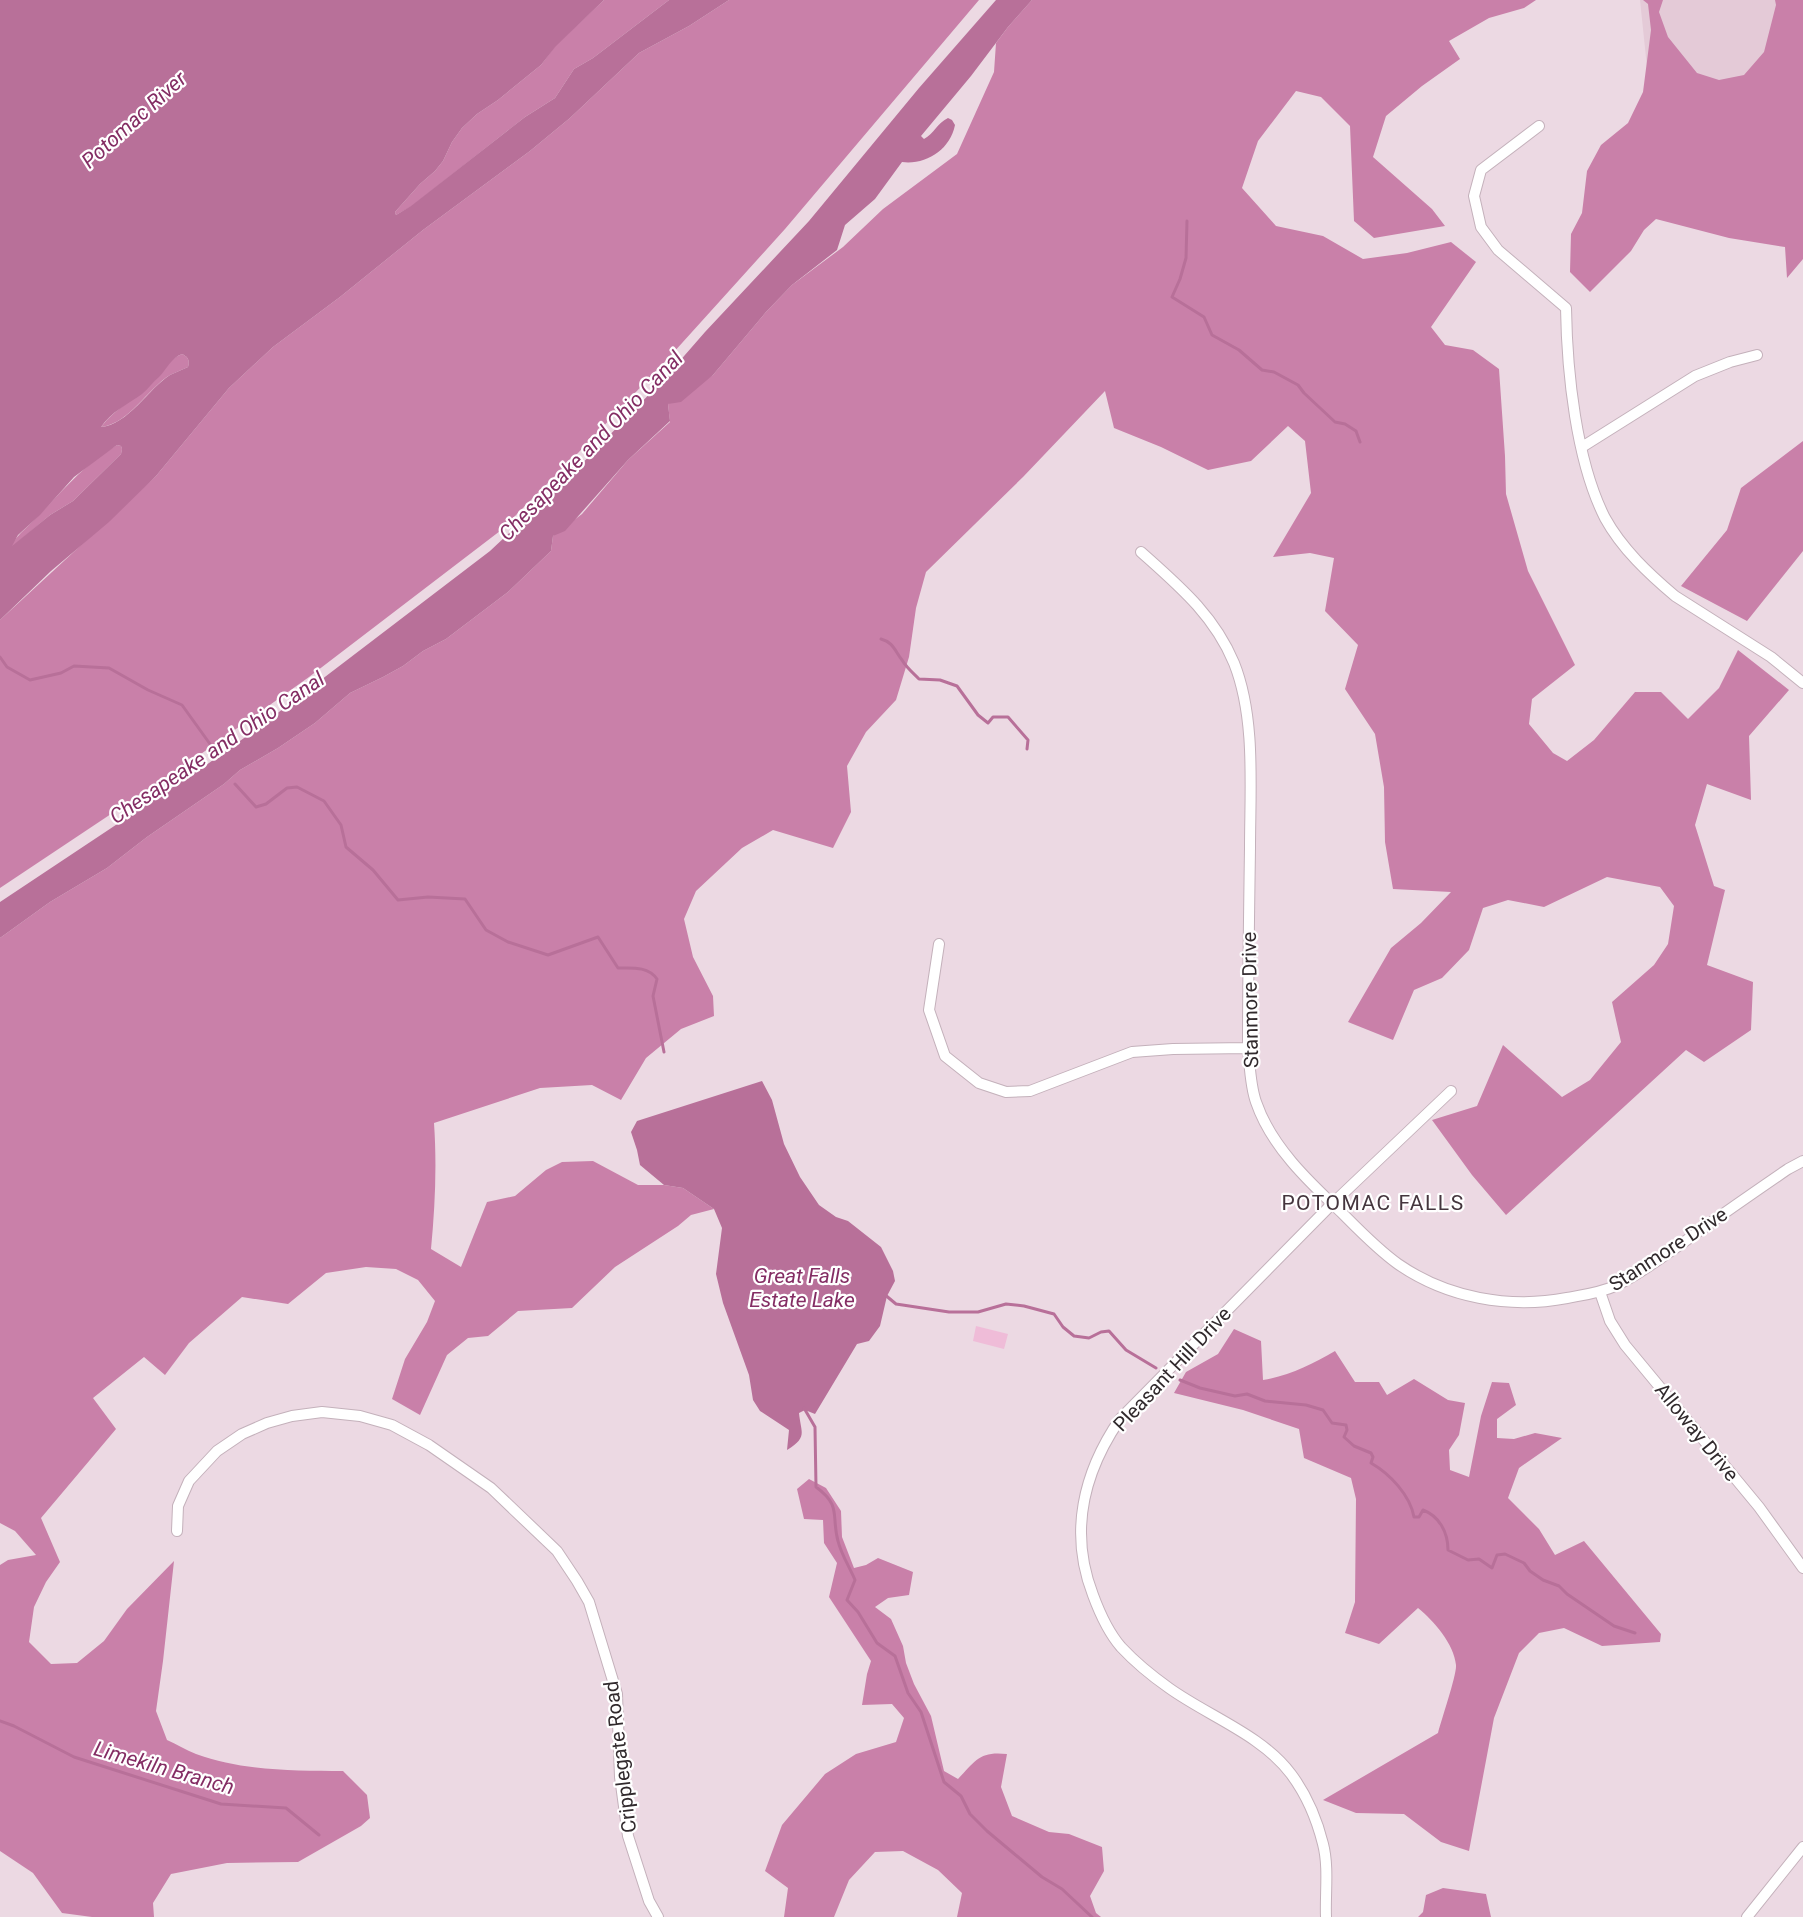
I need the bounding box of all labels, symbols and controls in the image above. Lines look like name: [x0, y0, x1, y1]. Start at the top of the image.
water label: Potomac River: [77, 66, 192, 173]
water label: Chesapeake and Ohio Canal: [494, 346, 689, 546]
water label: Chesapeake and Ohio Canal: [105, 666, 330, 829]
street label: Stanmore Drive: [1237, 932, 1263, 1068]
district label: POTOMAC FALLS: [1281, 1191, 1465, 1215]
street label: Stanmore Drive: [1604, 1202, 1732, 1296]
water label: Great Falls Estate Lake: [749, 1264, 855, 1312]
street label: Pleasant Hill Drive: [1108, 1302, 1236, 1436]
street label: Alloway Drive: [1650, 1378, 1744, 1486]
street label: Cripplegate Road: [599, 1680, 641, 1834]
water label: Limekiln Branch: [91, 1737, 237, 1799]

